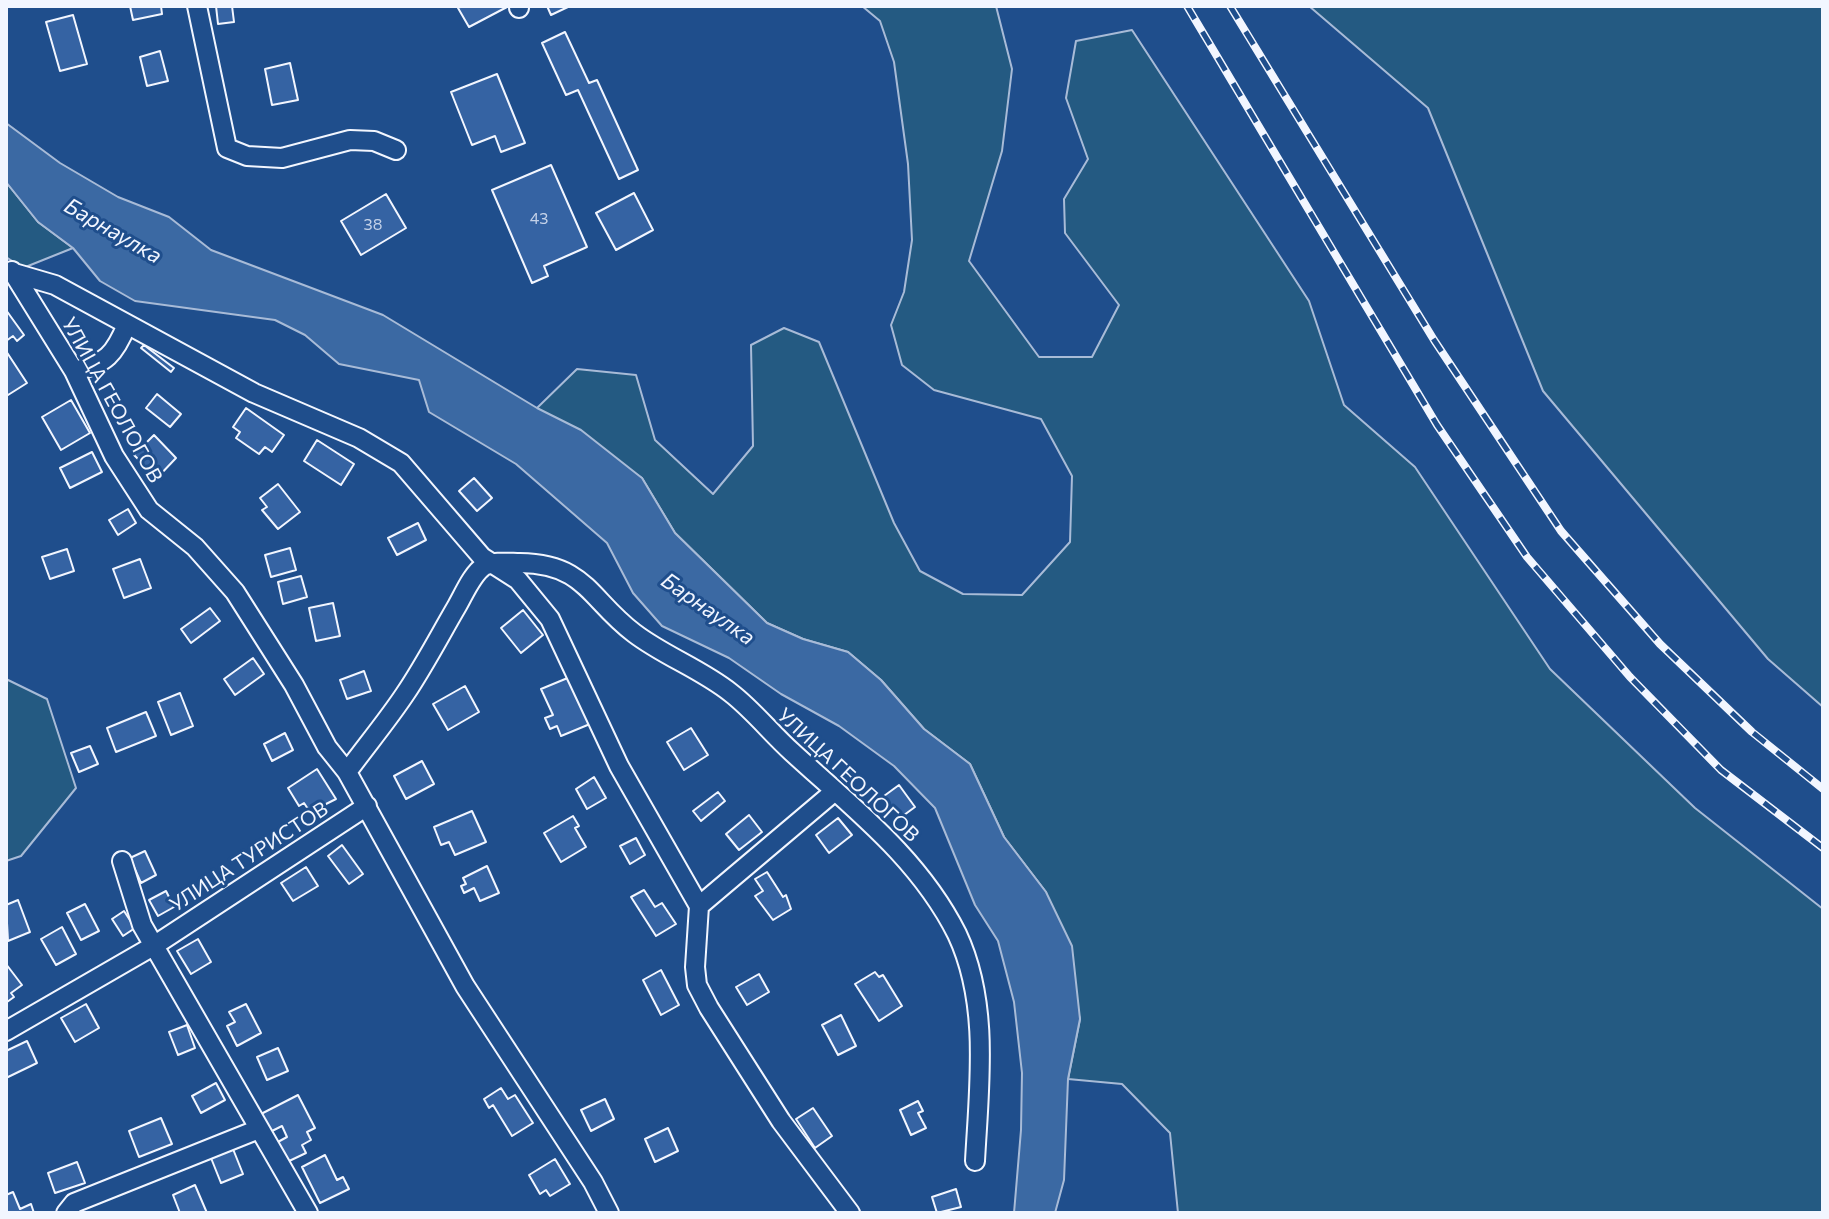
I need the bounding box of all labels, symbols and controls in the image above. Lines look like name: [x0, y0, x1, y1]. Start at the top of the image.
water label: Барнаулка: [60, 193, 166, 269]
house number: 43: [530, 209, 548, 229]
house number: 38: [364, 215, 382, 235]
street label: УЛИЦА ГЕОЛОГОВ: [57, 313, 167, 487]
water label: Барнаулка: [656, 567, 760, 651]
street label: УЛИЦА ГЕОЛОГОВ: [772, 703, 924, 847]
street label: УЛИЦА ТУРИСТОВ: [165, 797, 333, 917]

